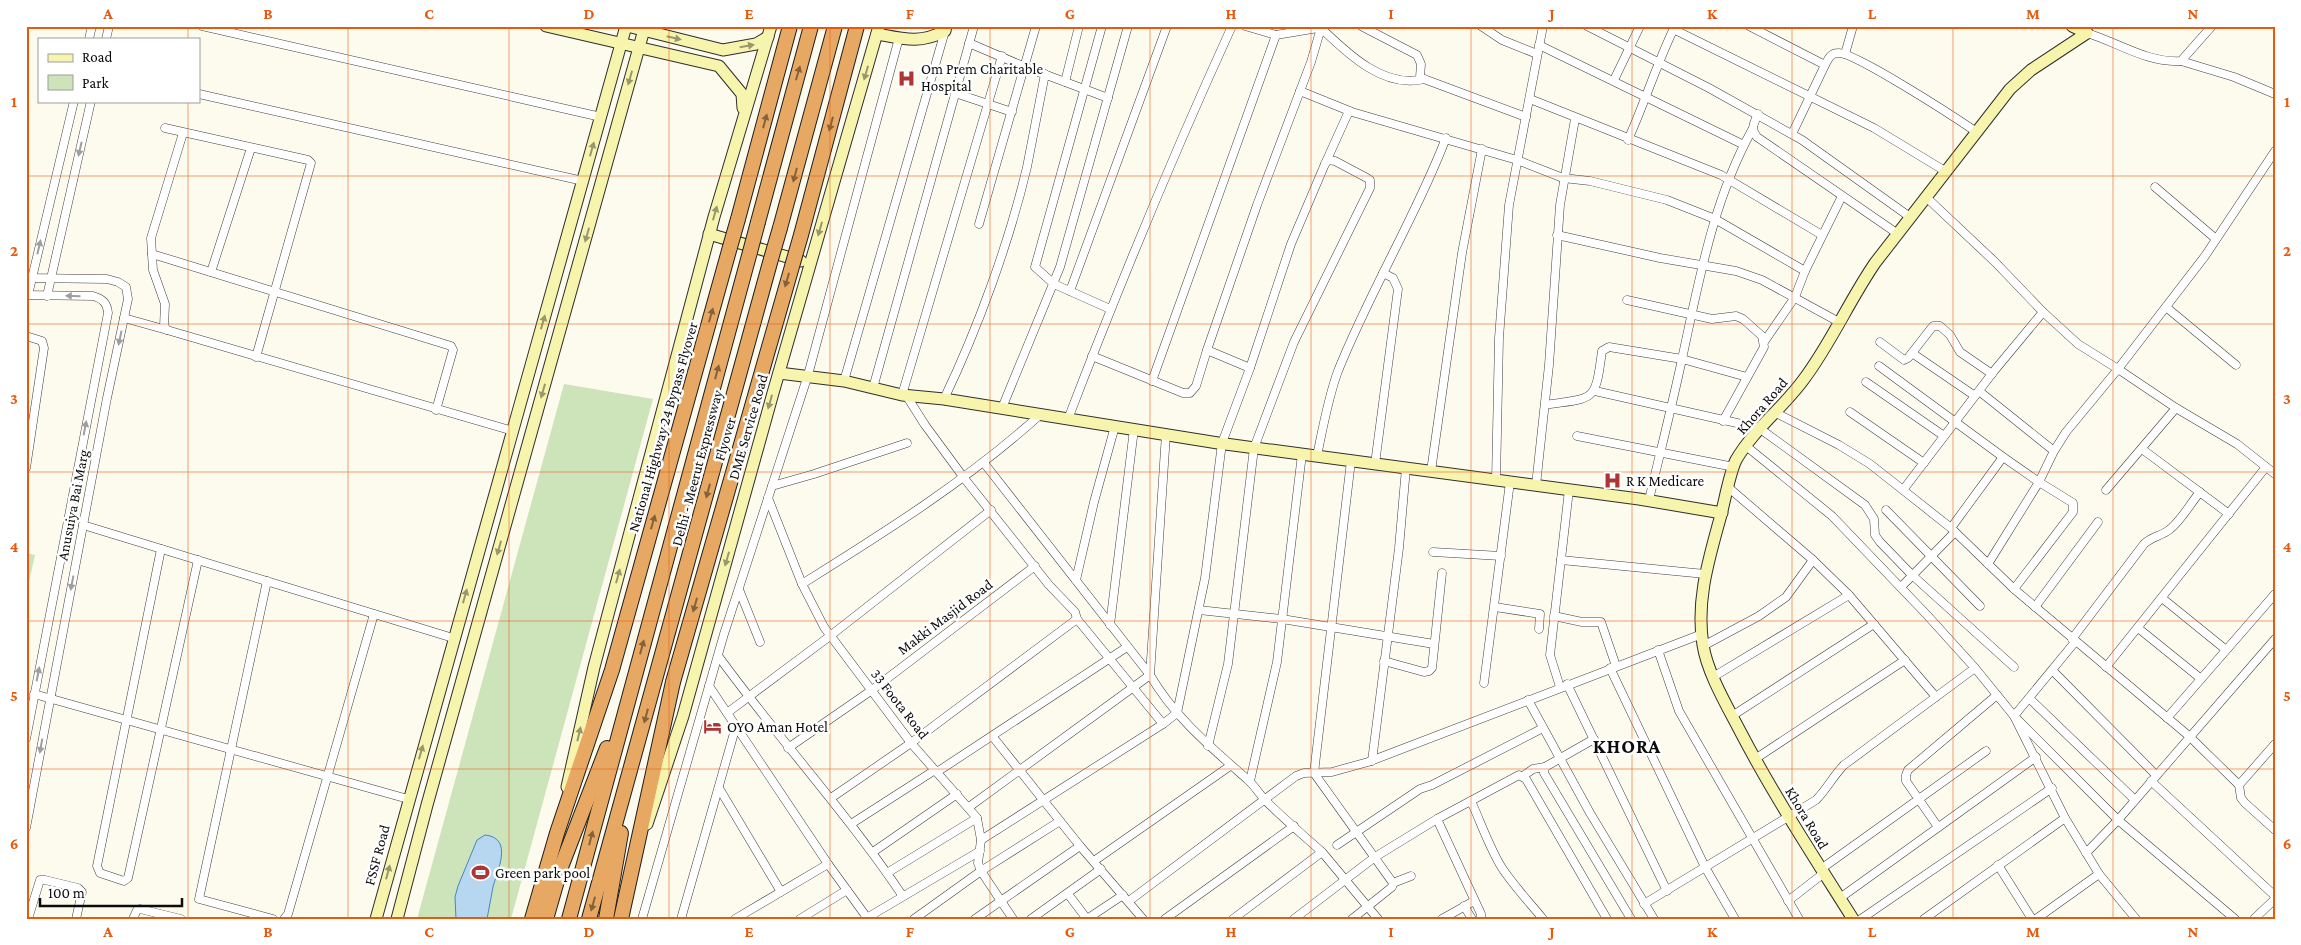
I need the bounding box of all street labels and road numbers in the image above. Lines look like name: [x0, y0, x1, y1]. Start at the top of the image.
street label: National Highway 24 Bypass Flyover: [625, 319, 702, 534]
street label: DME Service Road: [725, 372, 771, 482]
street label: Khora Road: [1733, 375, 1791, 437]
street label: Delhi - Meerut Expressway: [668, 388, 727, 548]
street label: Flyover: [711, 415, 740, 463]
street label: Anusuiya Bai Marg: [54, 448, 93, 562]
street label: Makki Masjid Road: [894, 576, 996, 659]
street label: 33 Foota Road: [868, 666, 932, 742]
street label: Khora Road: [1782, 784, 1832, 852]
street label: FSSF Road: [361, 823, 393, 887]

